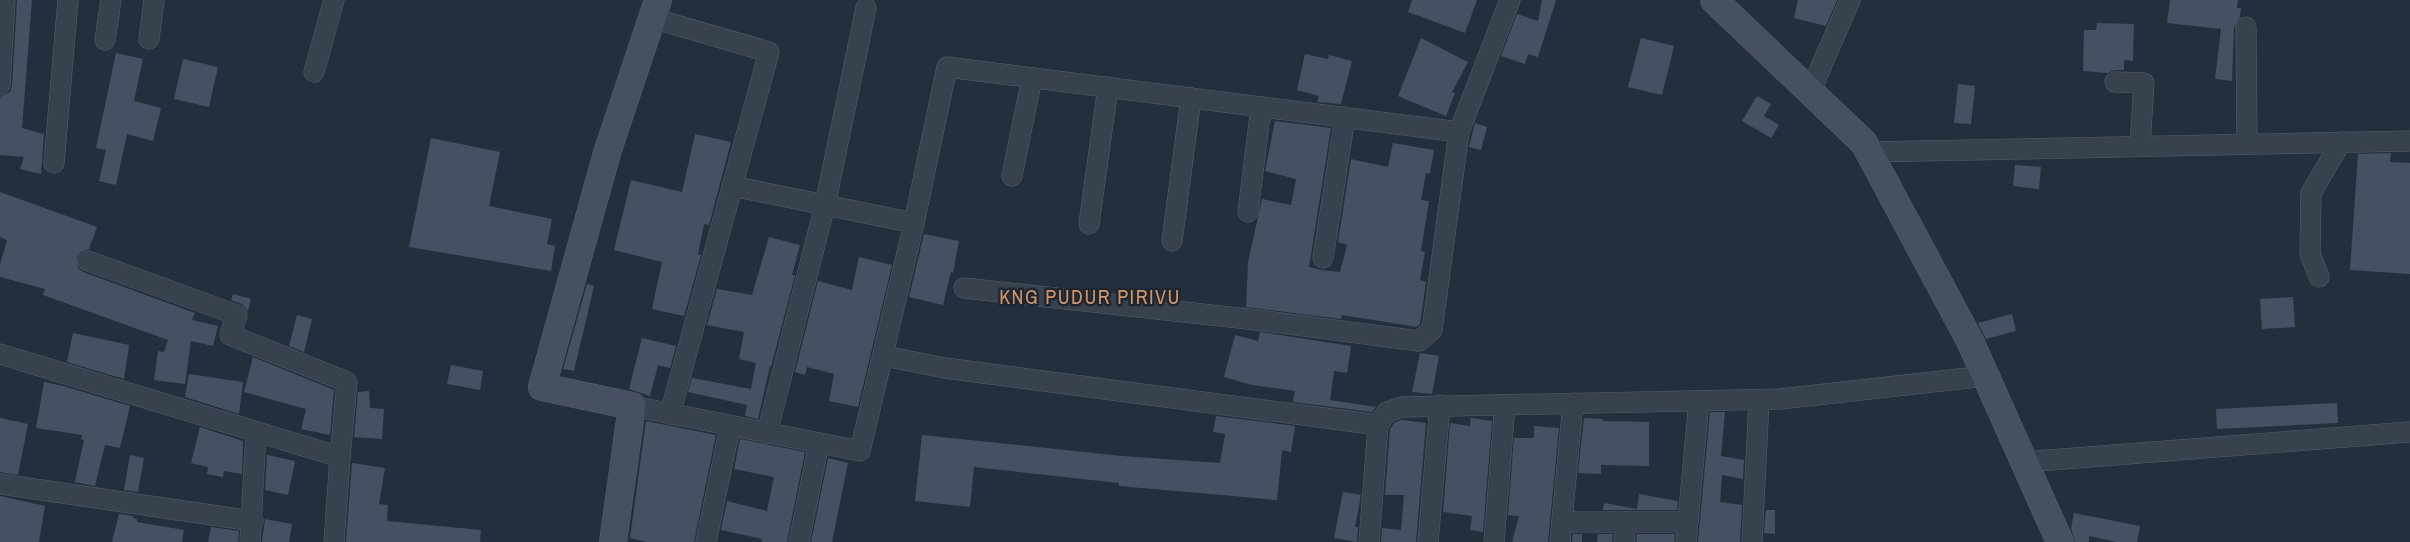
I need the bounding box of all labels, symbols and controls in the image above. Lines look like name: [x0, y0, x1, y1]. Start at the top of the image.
district label: KNG PUDUR PIRIVU: [999, 283, 1181, 310]

